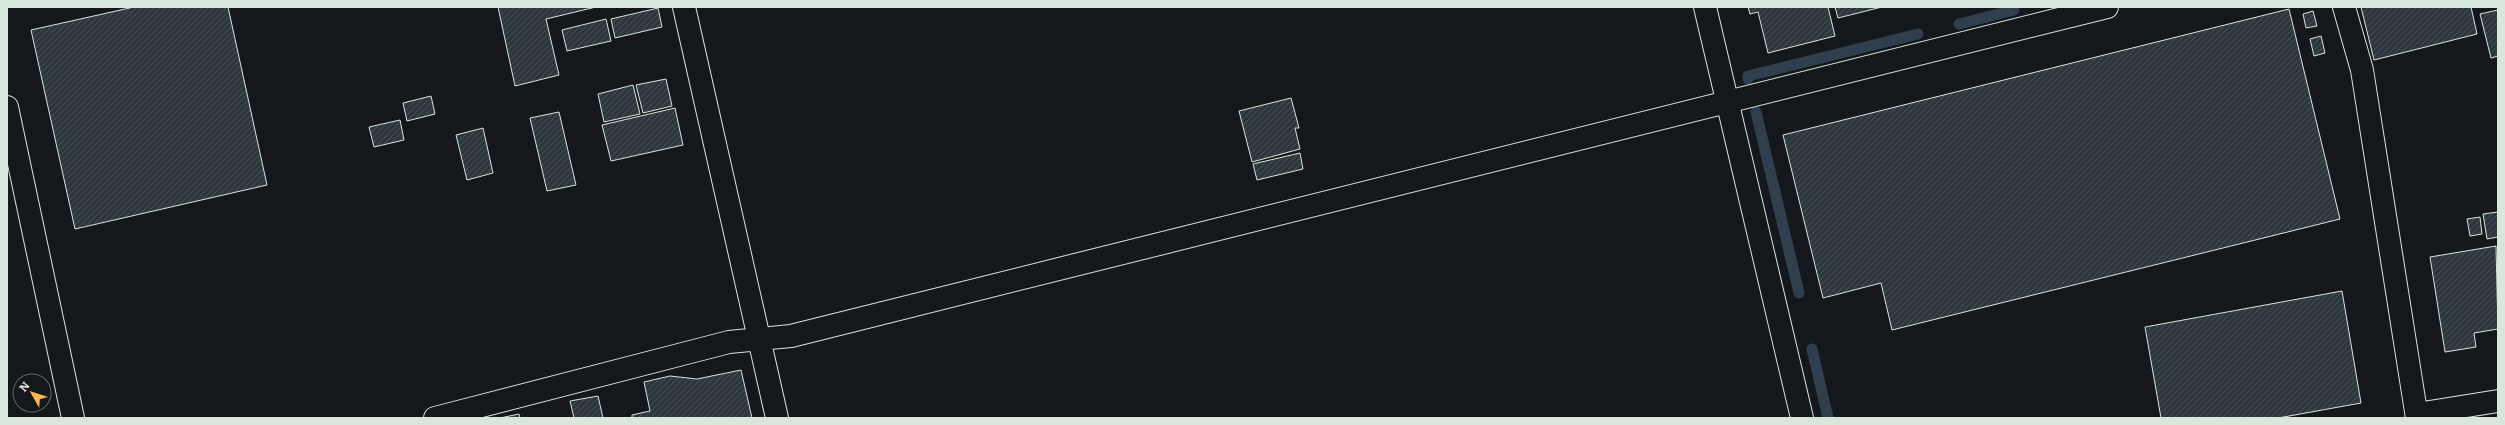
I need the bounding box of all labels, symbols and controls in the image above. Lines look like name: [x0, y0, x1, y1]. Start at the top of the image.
north arrow: [12, 373, 52, 413]
text: N: [14, 377, 33, 395]

